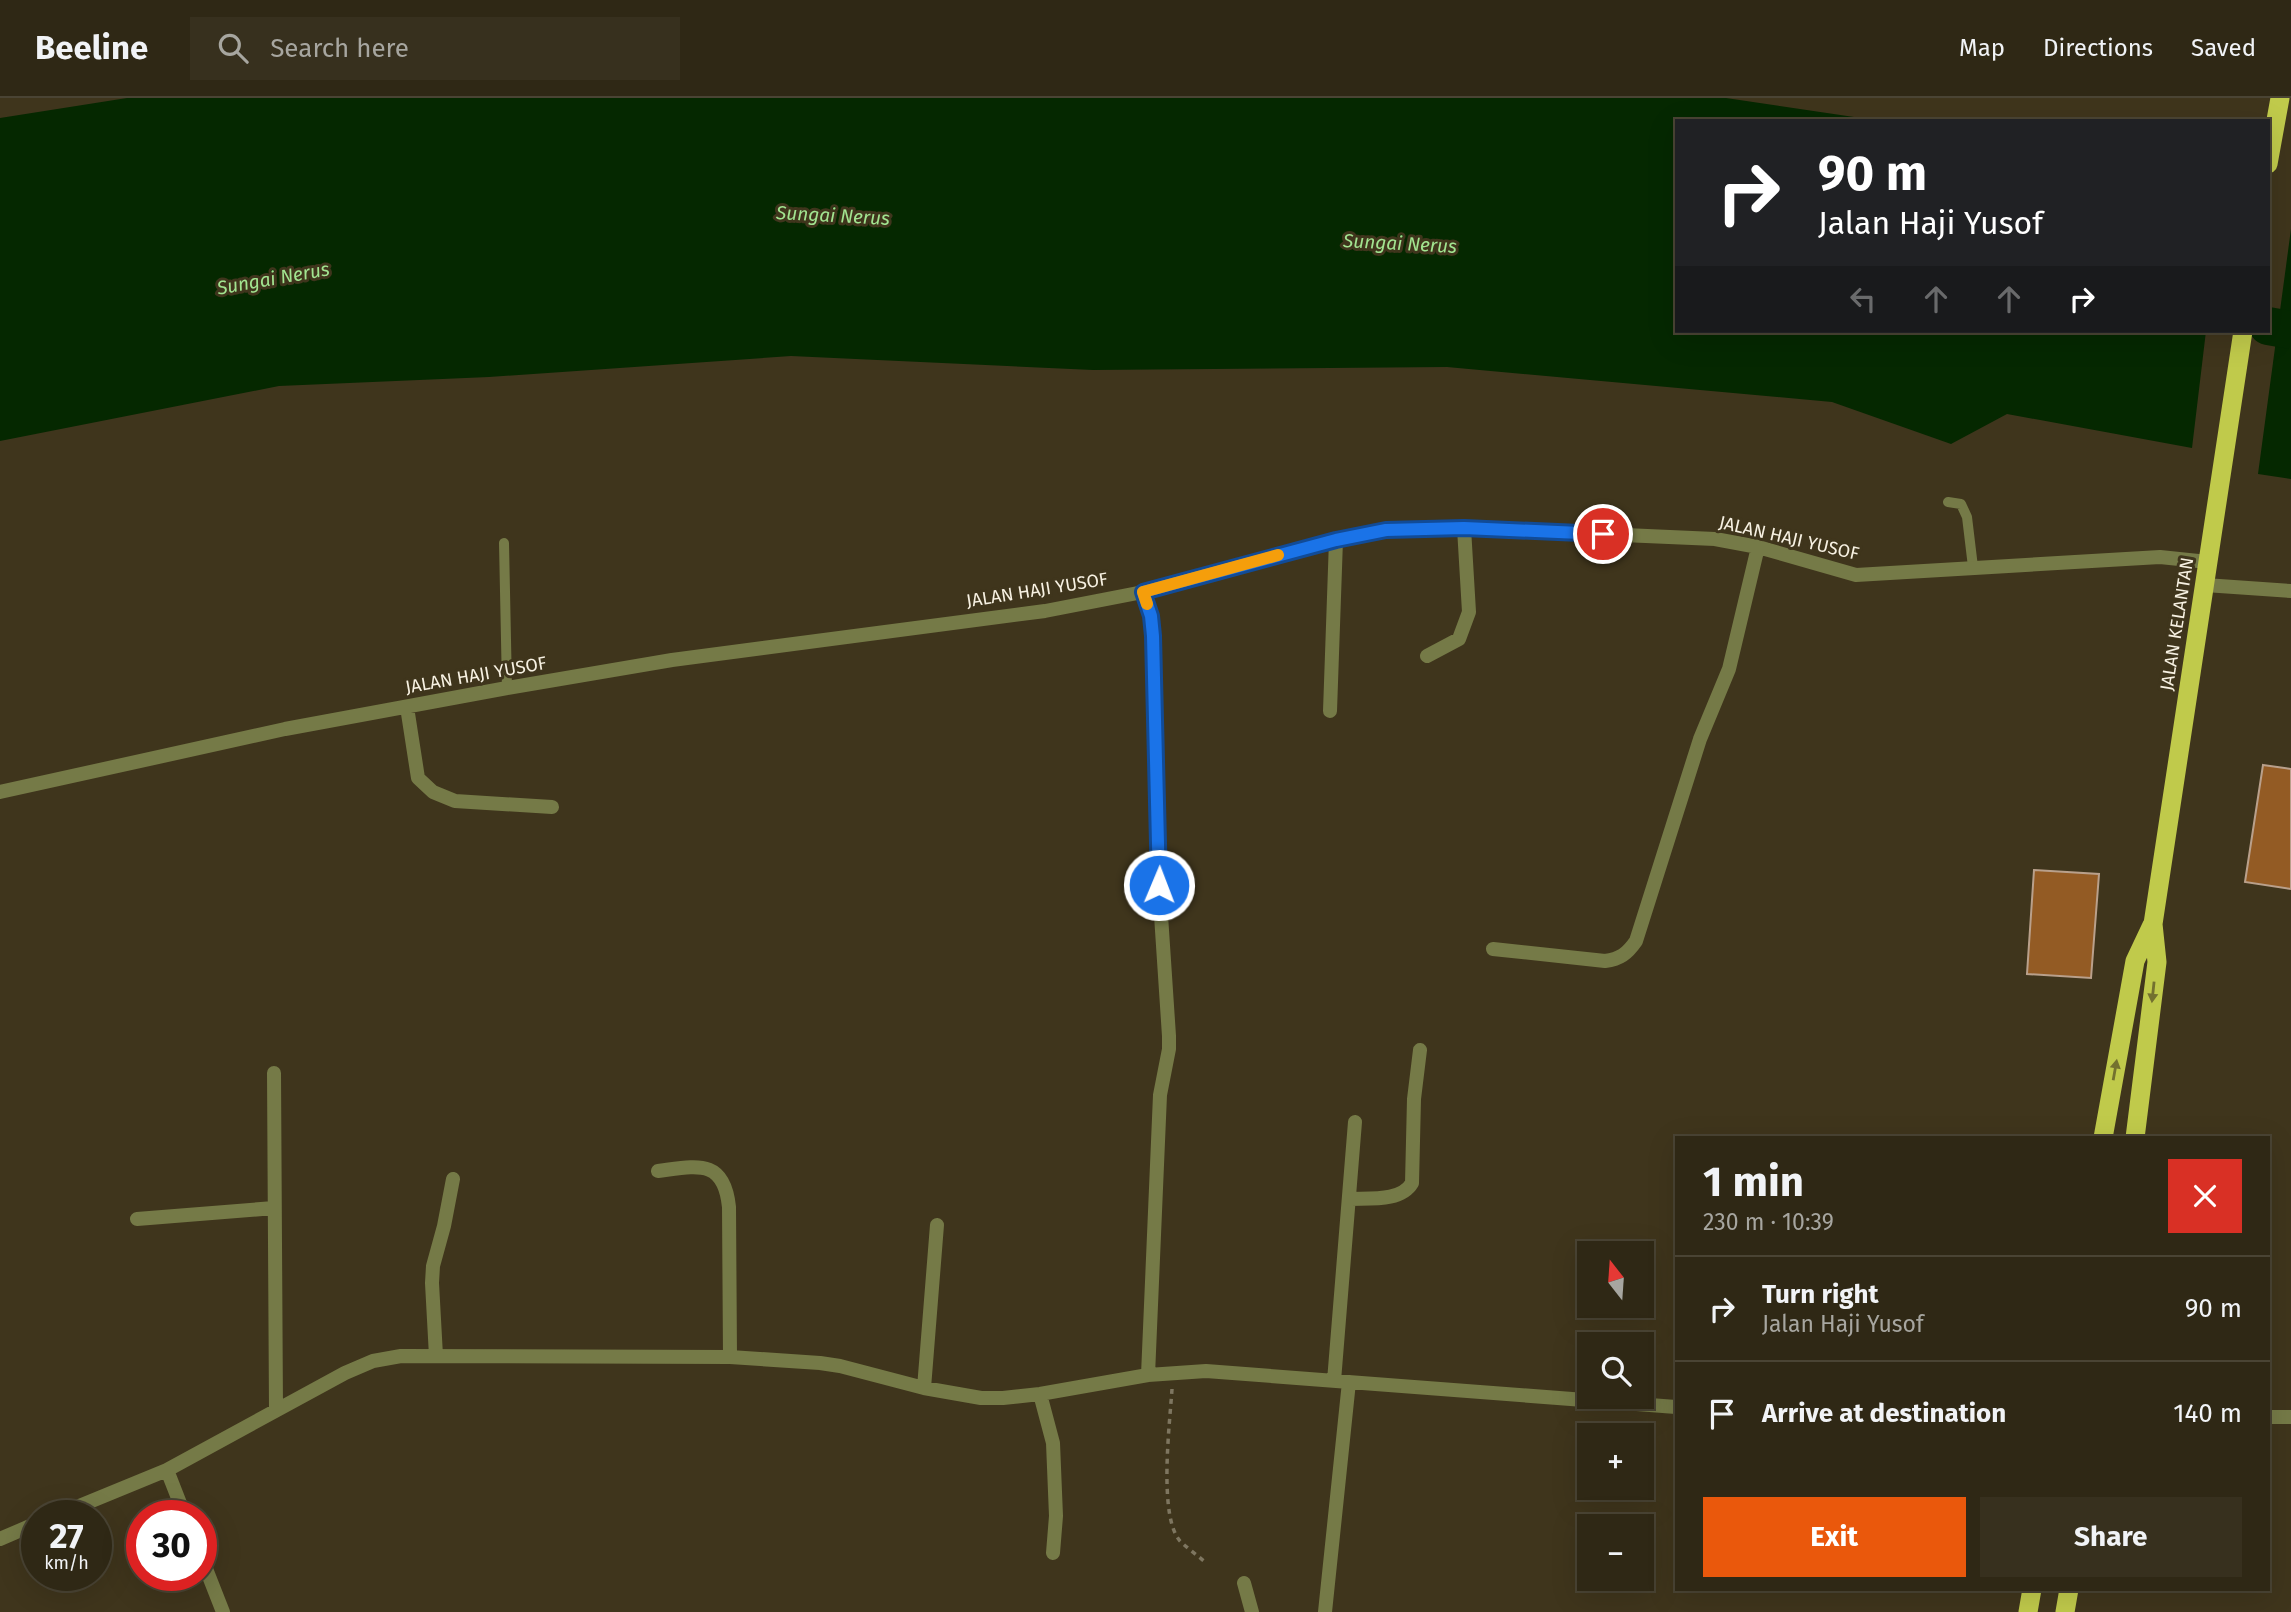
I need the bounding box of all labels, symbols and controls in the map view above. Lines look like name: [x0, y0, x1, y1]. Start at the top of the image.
search box: [190, 17, 680, 80]
text: Beeline: [35, 28, 148, 68]
icon: search: [214, 29, 252, 67]
text: Search here: [270, 33, 409, 64]
text: Map: [1959, 34, 2005, 62]
text: Directions: [2043, 34, 2153, 62]
text: Saved: [2191, 34, 2256, 62]
text: 90 m: [1818, 144, 1927, 203]
icon: right: [1703, 147, 1794, 238]
water label: Sungai Nerus: [775, 201, 891, 230]
text: Jalan Haji Yusof: [1818, 204, 2043, 242]
water label: Sungai Nerus: [1342, 229, 1458, 258]
water label: Sungai Nerus: [214, 257, 331, 300]
icon: left: [1844, 280, 1882, 318]
icon: ahead: [1917, 280, 1955, 318]
icon: ahead: [1990, 280, 2028, 318]
icon: right: [2063, 280, 2101, 318]
pin: [1573, 504, 1633, 564]
street label: JALAN HAJI YUSOF: [1717, 511, 1861, 565]
icon: arrive: [1584, 515, 1622, 553]
street label: JALAN KELANTAN: [2156, 556, 2198, 692]
street label: JALAN HAJI YUSOF: [965, 568, 1110, 612]
street label: JALAN HAJI YUSOF: [404, 652, 549, 698]
position arrow: [1122, 848, 1196, 922]
one-way arrow: [2148, 981, 2159, 1003]
one-way arrow: [2110, 1059, 2121, 1081]
text: 1 min: [1703, 1157, 1804, 1207]
button: close: [2168, 1159, 2242, 1233]
text: 230 m · 10:39: [1703, 1208, 1834, 1236]
north arrow: [1577, 1241, 1654, 1318]
map controls: [1577, 1241, 1654, 1591]
text: Turn right: [1762, 1279, 1879, 1310]
icon: right: [1703, 1290, 1741, 1328]
text: 90 m: [2185, 1293, 2242, 1324]
text: Jalan Haji Yusof: [1762, 1310, 1924, 1338]
button: search: [1577, 1332, 1654, 1409]
icon: arrive: [1703, 1395, 1741, 1433]
text: Arrive at destination: [1762, 1398, 2006, 1429]
text: 140 m: [2173, 1398, 2242, 1429]
button: +: [1577, 1423, 1654, 1500]
button: Exit: [1703, 1497, 1966, 1577]
button: Share: [1980, 1497, 2242, 1577]
speed limit sign: 30: [126, 1500, 217, 1591]
button: −: [1577, 1514, 1654, 1591]
text: 27: [49, 1515, 84, 1557]
text: km/h: [44, 1552, 89, 1574]

